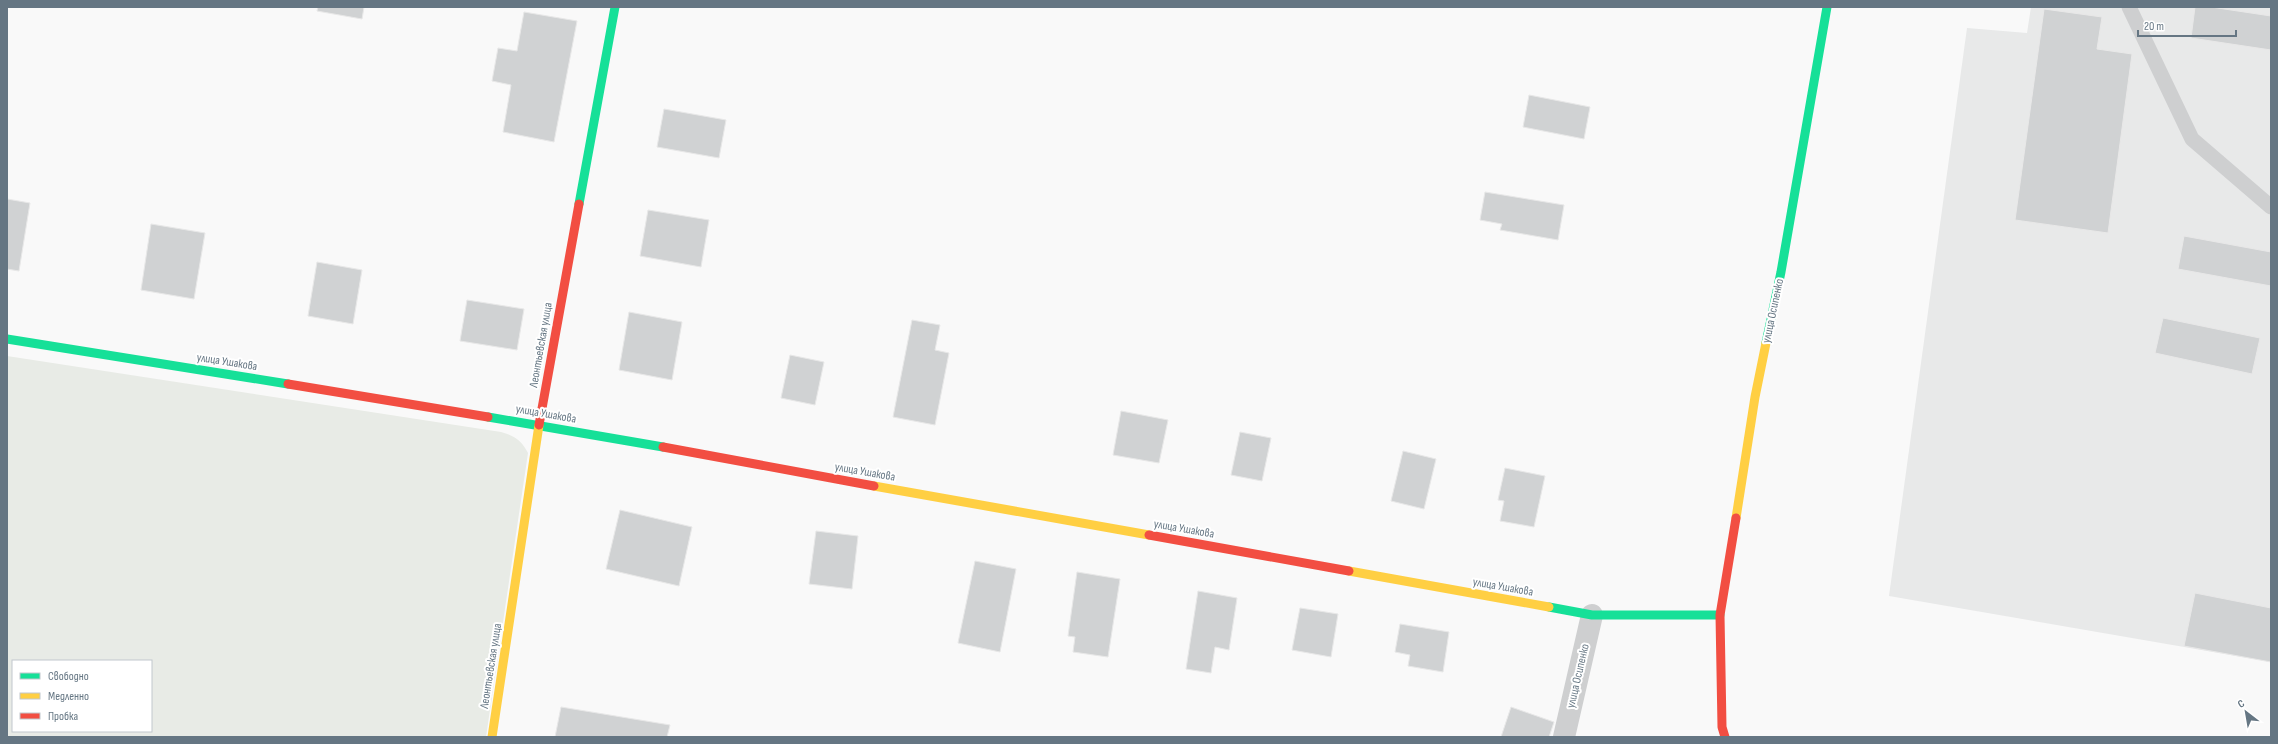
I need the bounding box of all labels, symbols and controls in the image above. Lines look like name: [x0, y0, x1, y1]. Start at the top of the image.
scale bar: [2138, 12, 2236, 38]
text: 20 m: [2144, 19, 2164, 34]
street label: улица Осипенко: [1759, 277, 1787, 345]
street label: Леонтьевская улица: [526, 301, 556, 390]
street label: улица Ушакова: [196, 350, 259, 374]
street label: улица Ушакова: [515, 401, 578, 427]
street label: улица Ушакова: [834, 459, 897, 485]
street label: улица Ушакова: [1153, 516, 1216, 542]
street label: улица Ушакова: [1472, 574, 1535, 600]
street label: Леонтьевская улица: [477, 622, 505, 711]
street label: улица Осипенко: [1563, 642, 1593, 710]
legend: [12, 660, 152, 732]
text: Свободно: [48, 669, 89, 684]
text: Медленно: [48, 689, 89, 704]
north arrow: [2226, 692, 2266, 732]
text: С: [2235, 697, 2247, 711]
text: Пробка: [48, 709, 79, 724]

